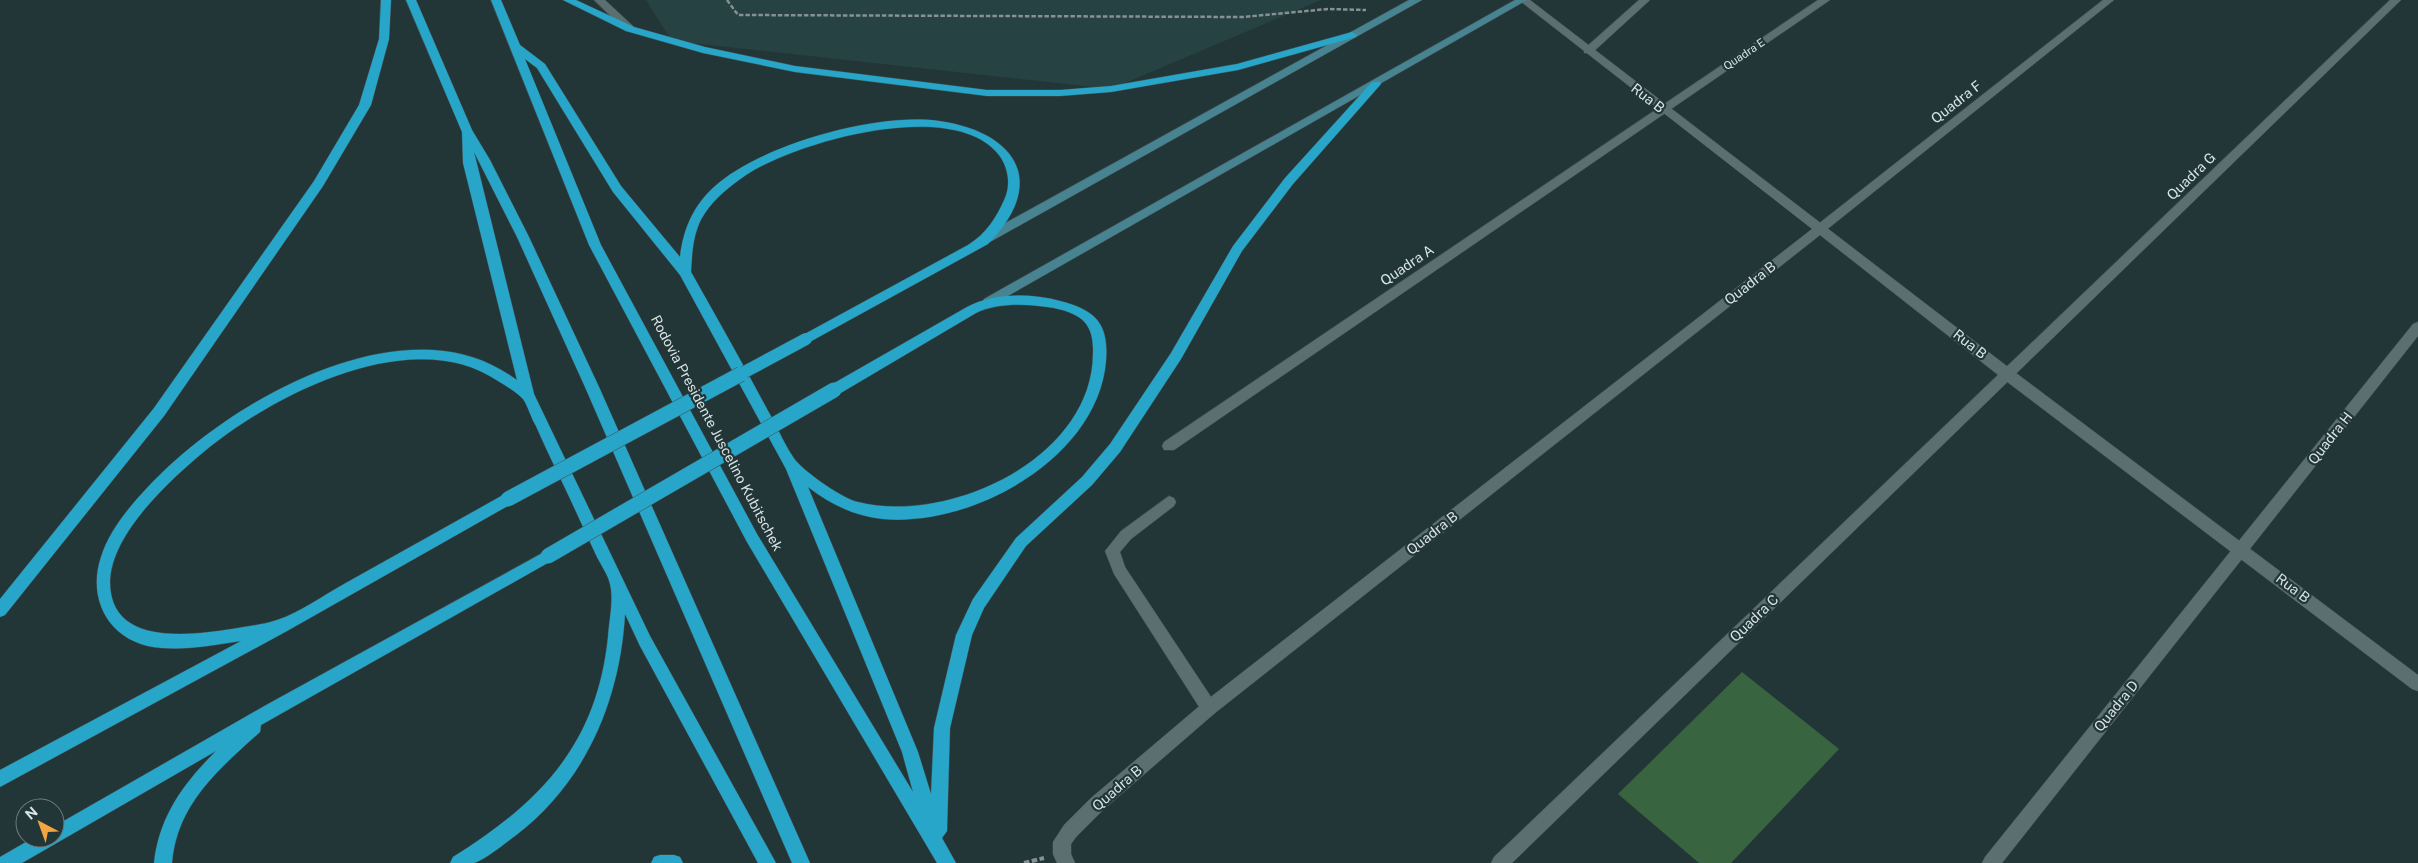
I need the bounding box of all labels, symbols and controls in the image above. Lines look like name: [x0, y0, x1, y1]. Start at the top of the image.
street label: Quadra E: [1721, 36, 1767, 72]
street label: Quadra F: [1928, 77, 1984, 127]
street label: Rua B: [1628, 80, 1668, 116]
street label: Quadra G: [2163, 149, 2219, 203]
street label: Quadra A: [1377, 241, 1437, 289]
street label: Quadra B: [1721, 258, 1779, 308]
street label: Rodovia Presidente Juscelino Kubitschek: [648, 312, 786, 554]
street label: Rua B: [1950, 326, 1990, 362]
street label: Quadra H: [2305, 409, 2355, 467]
street label: Quadra B: [1403, 508, 1461, 558]
street label: Rua B: [2273, 570, 2313, 606]
street label: Quadra C: [1727, 591, 1781, 645]
street label: Quadra D: [2091, 677, 2141, 735]
street label: Quadra B: [1089, 762, 1145, 814]
north arrow: [15, 798, 65, 848]
text: N: [22, 804, 41, 823]

